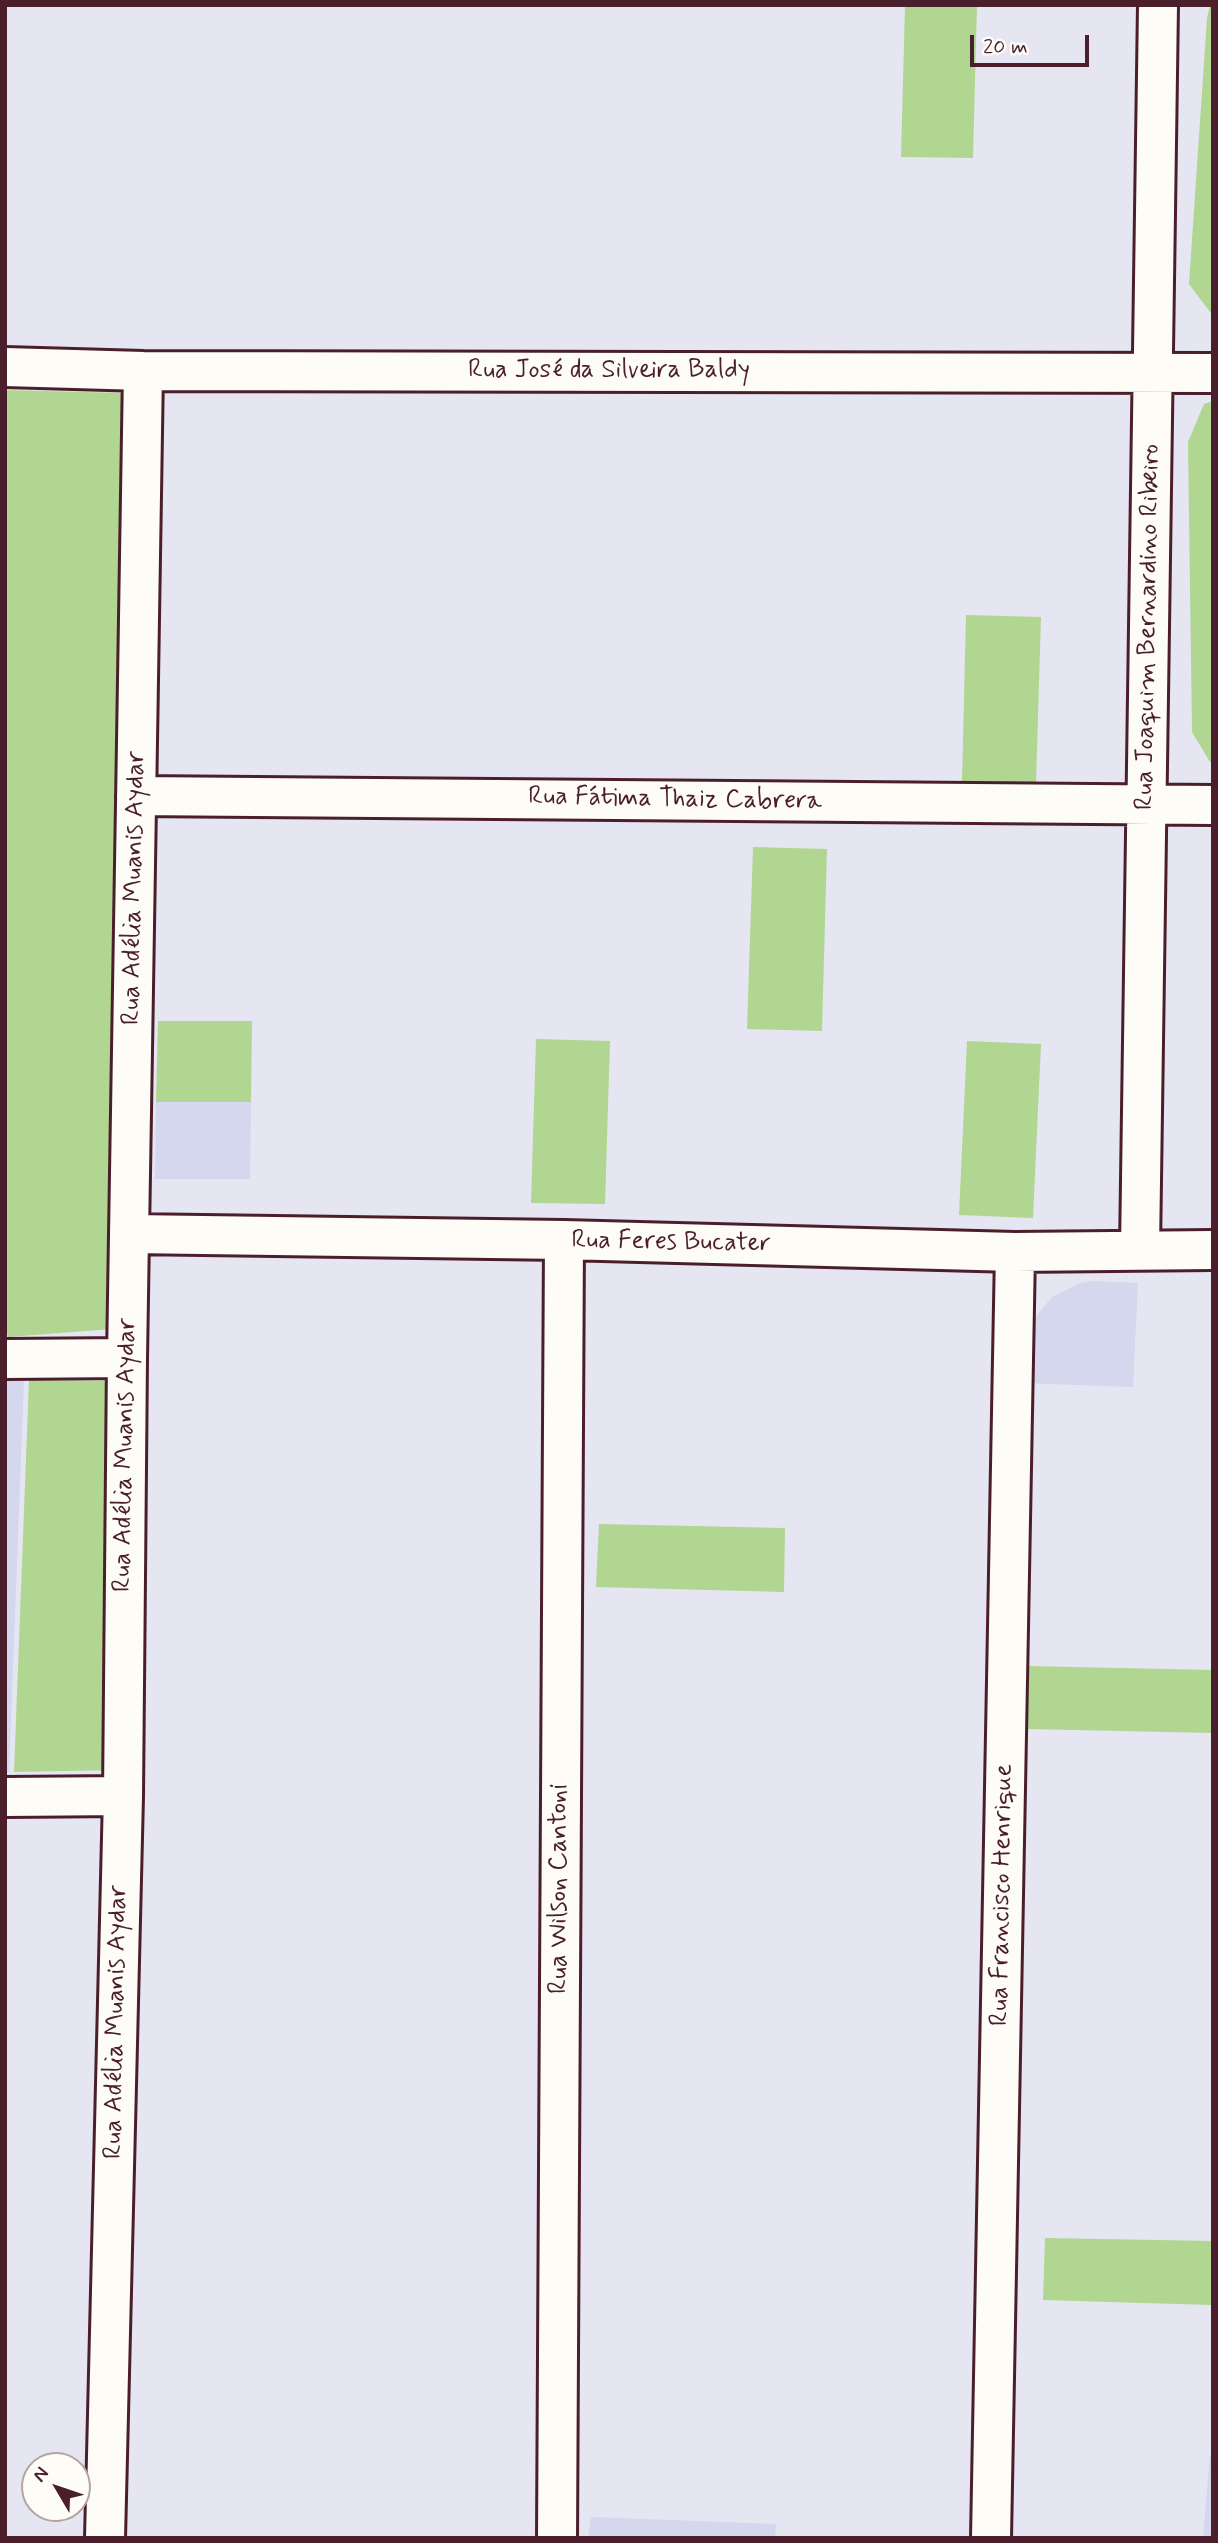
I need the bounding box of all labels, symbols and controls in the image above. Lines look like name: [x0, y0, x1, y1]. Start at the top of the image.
scale bar: [973, 21, 1092, 65]
text: 20 m: [983, 33, 1028, 61]
street label: Rua José da Silveira Baldy: [468, 356, 750, 388]
street label: Rua Joaquim Bernardino Ribeiro: [1130, 444, 1168, 810]
street label: Rua Adélia Muanis Aydar: [117, 751, 153, 1025]
street label: Rua Fátima Thaiz Cabrera: [528, 782, 822, 818]
street label: Rua Feres Bucater: [571, 1226, 771, 1260]
street label: Rua Adélia Muanis Aydar: [108, 1318, 144, 1592]
street label: Rua Francisco Henrique: [985, 1764, 1021, 2026]
street label: Rua Wilson Cantoni: [545, 1784, 577, 1994]
street label: Rua Adélia Muanis Aydar: [99, 1885, 135, 2159]
north arrow: [21, 2452, 91, 2522]
text: N: [27, 2462, 55, 2488]

